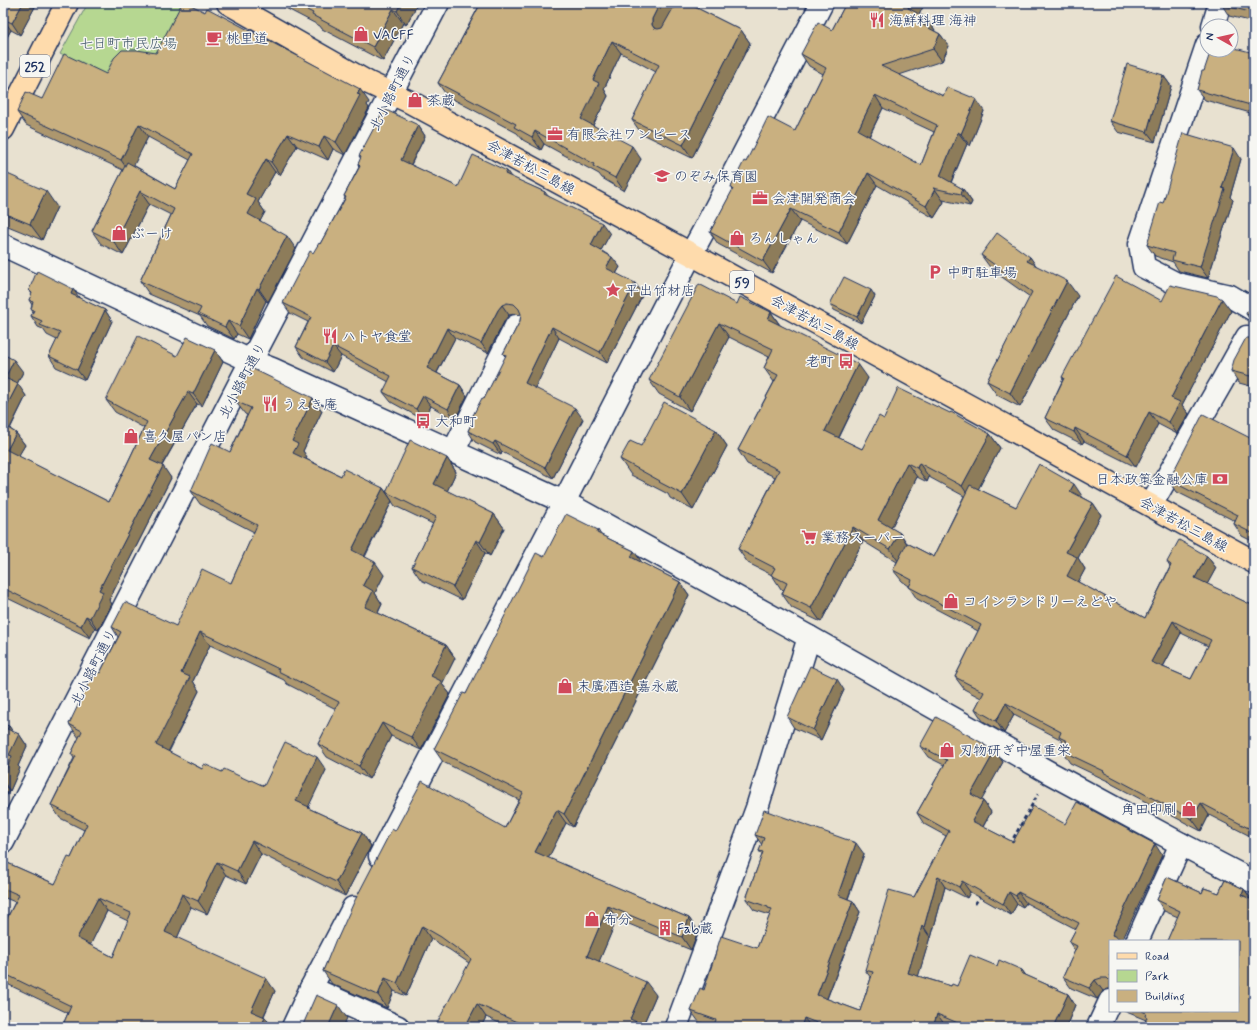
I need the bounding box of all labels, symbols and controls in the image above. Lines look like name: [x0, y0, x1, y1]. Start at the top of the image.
restaurant icon: 海鮮料理 海神: [868, 11, 886, 29]
place label: 海鮮料理 海神: [889, 12, 977, 30]
north arrow: [1199, 18, 1239, 58]
shop icon: VACFF: [352, 25, 370, 43]
place label: VACFF: [373, 26, 414, 44]
cafe icon: 桃里道: [205, 29, 223, 47]
place label: 桃里道: [226, 30, 268, 48]
text: N: [1203, 32, 1218, 41]
park label: 七日町市民広場: [79, 35, 177, 53]
street label: 北小路町通り: [366, 51, 420, 134]
road number: 252: [20, 55, 50, 77]
shop icon: 茶蔵: [406, 91, 424, 109]
place label: 茶蔵: [427, 92, 455, 110]
office icon: 有限会社ワンピース: [546, 125, 564, 143]
place label: 有限会社ワンピース: [567, 126, 691, 144]
street label: 会津若松三島線: [483, 136, 578, 200]
school or university icon: のぞみ保育園: [653, 167, 671, 185]
place label: のぞみ保育園: [674, 168, 758, 186]
office icon: 会津開発商会: [751, 189, 769, 207]
place label: 会津開発商会: [772, 190, 856, 208]
shop icon: ぶーけ: [110, 224, 128, 242]
place label: ぶーけ: [131, 225, 173, 243]
shop icon: ろんしゃん: [728, 229, 746, 247]
place label: ろんしゃん: [749, 230, 819, 248]
parking icon: 中町駐車場: [926, 263, 944, 281]
place label: 中町駐車場: [947, 264, 1017, 282]
road number: 59: [730, 271, 754, 293]
place icon: 平出竹材店: [604, 281, 622, 299]
place label: 平出竹材店: [625, 282, 695, 300]
street label: 会津若松三島線: [767, 291, 862, 355]
restaurant icon: ハトヤ食堂: [321, 327, 339, 345]
place label: ハトヤ食堂: [342, 328, 412, 346]
street label: 北小路町通り: [215, 339, 271, 422]
bus stop icon: 老町: [837, 352, 855, 370]
place label: 老町: [806, 353, 834, 371]
restaurant icon: うえき庵: [261, 395, 279, 413]
place label: うえき庵: [282, 396, 337, 414]
bus stop icon: 大和町: [414, 412, 432, 430]
place label: 大和町: [435, 413, 477, 431]
shop icon: 喜久屋パン店: [122, 427, 140, 445]
place label: 喜久屋パン店: [143, 428, 227, 446]
bank icon: 日本政策金融公庫: [1211, 470, 1229, 488]
place label: 日本政策金融公庫: [1096, 471, 1208, 489]
street label: 会津若松三島線: [1136, 493, 1231, 557]
supermarket icon: 業務スーパー: [800, 528, 818, 546]
place label: 業務スーパー: [821, 529, 904, 547]
shop icon: コインランドリーえどや: [942, 592, 960, 610]
place label: コインランドリーえどや: [963, 593, 1118, 611]
street label: 北小路町通り: [67, 626, 121, 709]
shop icon: 末廣酒造 嘉永蔵: [556, 677, 574, 695]
place label: 末廣酒造 嘉永蔵: [577, 678, 679, 696]
shop icon: 刃物研ぎ中屋重栄: [938, 741, 956, 759]
place label: 刃物研ぎ中屋重栄: [959, 742, 1071, 760]
shop icon: 角田印刷: [1180, 800, 1198, 818]
place label: 角田印刷: [1121, 801, 1177, 819]
shop icon: 布分: [583, 910, 601, 928]
place label: 布分: [604, 911, 632, 929]
building icon: Fab蔵: [656, 919, 674, 937]
place label: Fab蔵: [677, 920, 713, 938]
legend: [1109, 940, 1239, 1012]
text: Road: [1145, 949, 1169, 965]
text: Park: [1145, 969, 1169, 985]
text: Building: [1145, 989, 1185, 1006]

